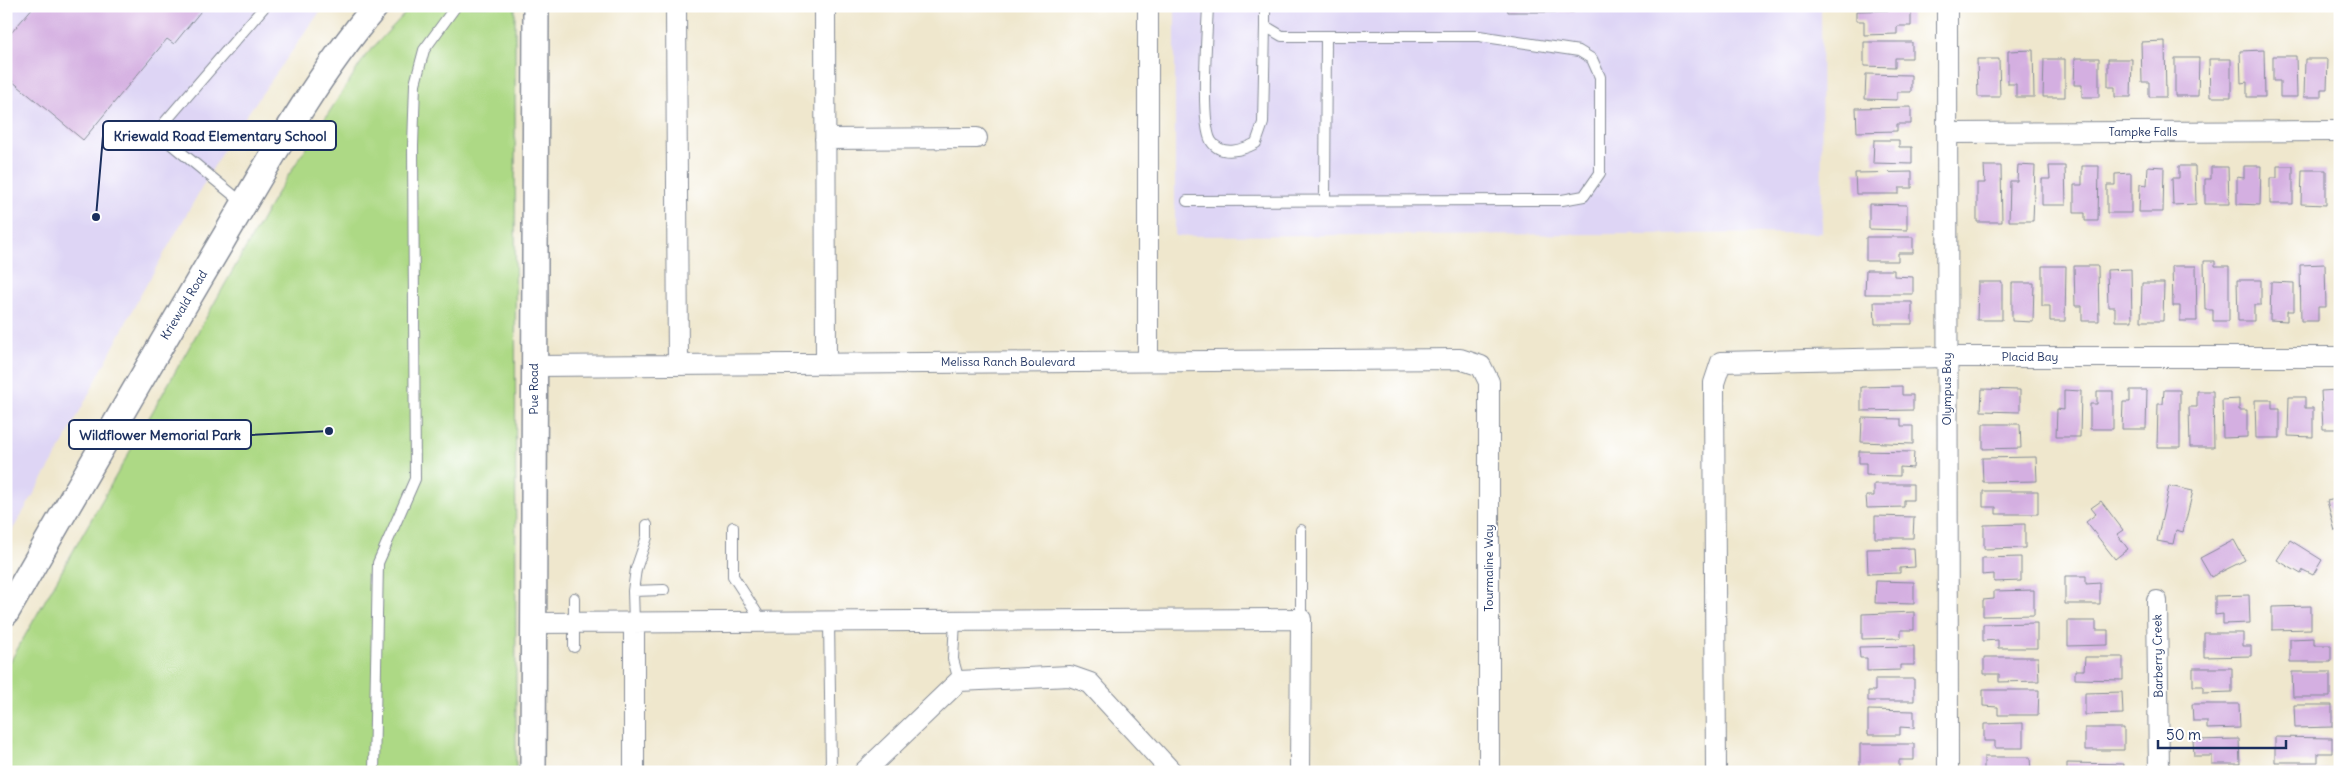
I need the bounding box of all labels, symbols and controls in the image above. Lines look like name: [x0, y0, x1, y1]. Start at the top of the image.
callout: Kriewald Road Elementary School: [103, 121, 336, 150]
street label: Tampke Falls: [2109, 124, 2177, 139]
text: Kriewald Road Elementary School: [113, 127, 327, 145]
street label: Kriewald Road: [157, 267, 210, 342]
street label: Placid Bay: [2002, 349, 2058, 364]
street label: Olympus Bay: [1939, 353, 1954, 425]
street label: Melissa Ranch Boulevard: [941, 354, 1075, 369]
street label: Pue Road: [526, 363, 541, 415]
callout: Wildflower Memorial Park: [69, 420, 251, 449]
text: Wildflower Memorial Park: [79, 426, 241, 444]
street label: Tourmaline Way: [1481, 524, 1496, 612]
street label: Barberry Creek: [2149, 614, 2166, 698]
scale bar: [2158, 718, 2286, 750]
text: 50 m: [2166, 725, 2201, 744]

